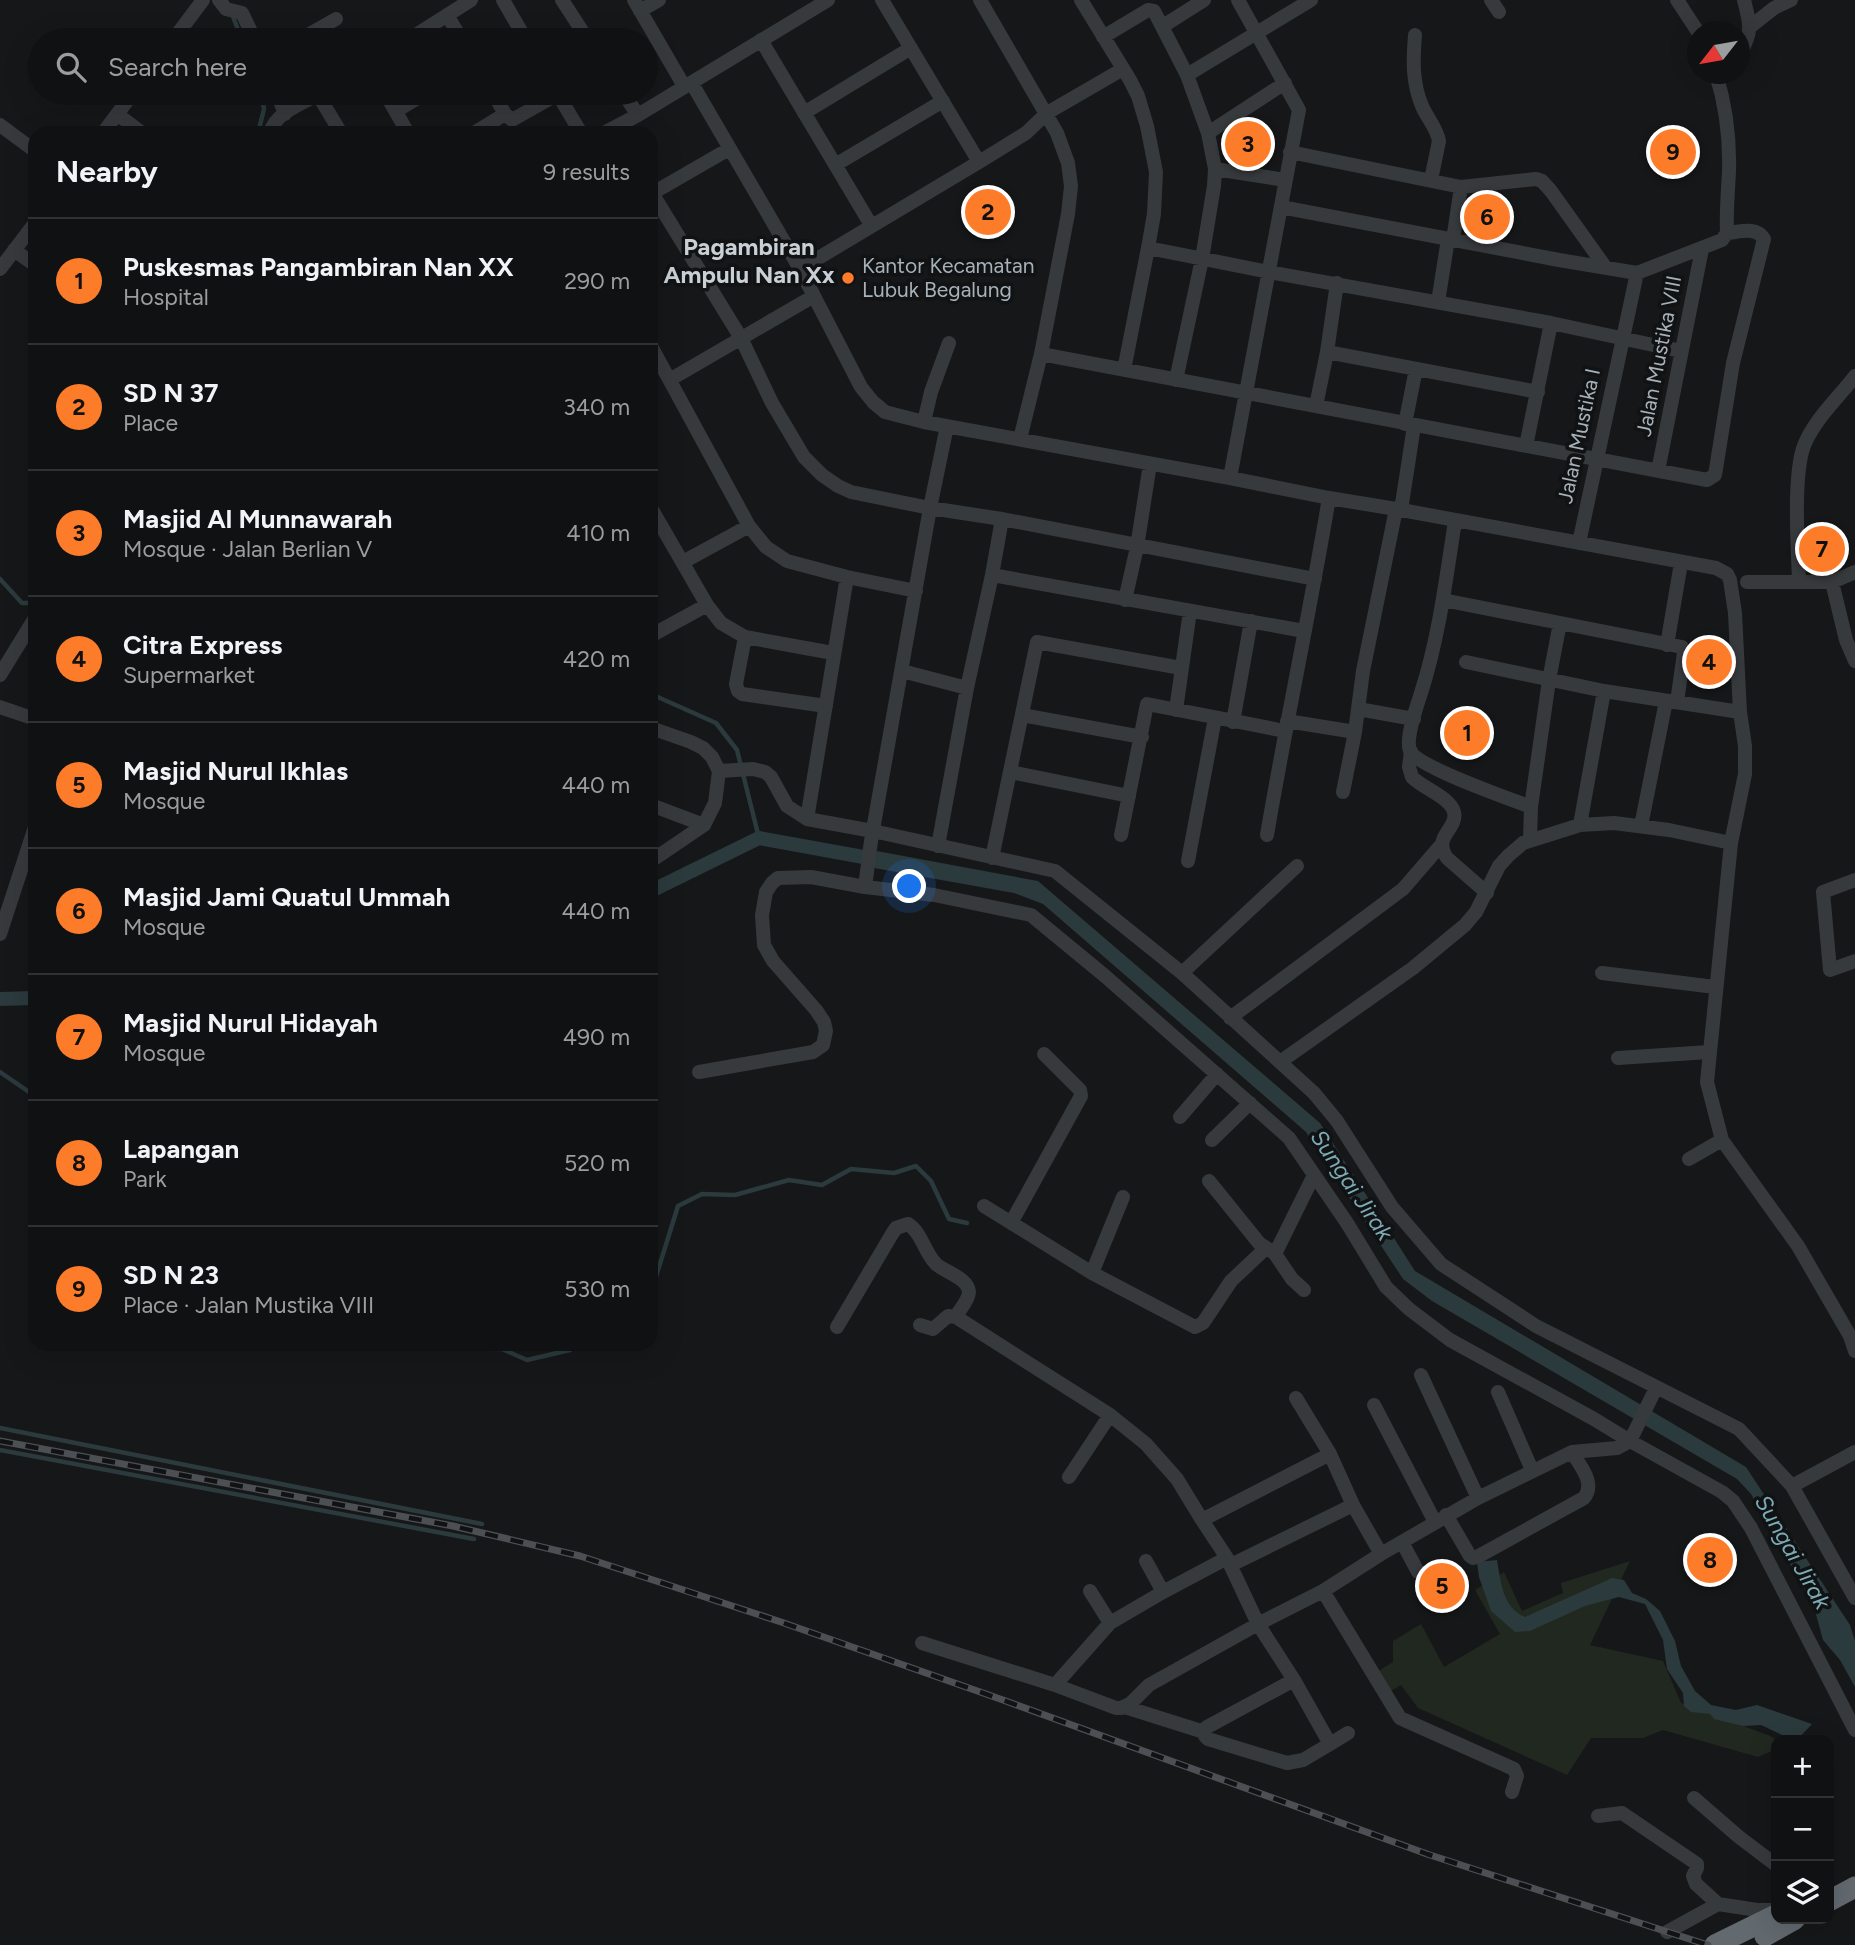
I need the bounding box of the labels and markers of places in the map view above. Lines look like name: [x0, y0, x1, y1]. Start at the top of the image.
pin: 3: [1225, 118, 1271, 170]
pin: 9: [1650, 126, 1696, 178]
pin: 2: [965, 186, 1011, 238]
pin: 6: [1464, 191, 1510, 243]
place label: Kantor Kecamatan Lubuk Begalung: [862, 253, 1034, 302]
marker: Kantor Kecamatan Lubuk Begalung: [840, 270, 856, 286]
pin: 7: [1799, 523, 1845, 575]
pin: 4: [1686, 636, 1732, 688]
pin: 1: [1444, 707, 1490, 759]
pin: 8: [1687, 1534, 1733, 1586]
pin: 5: [1419, 1560, 1465, 1612]

